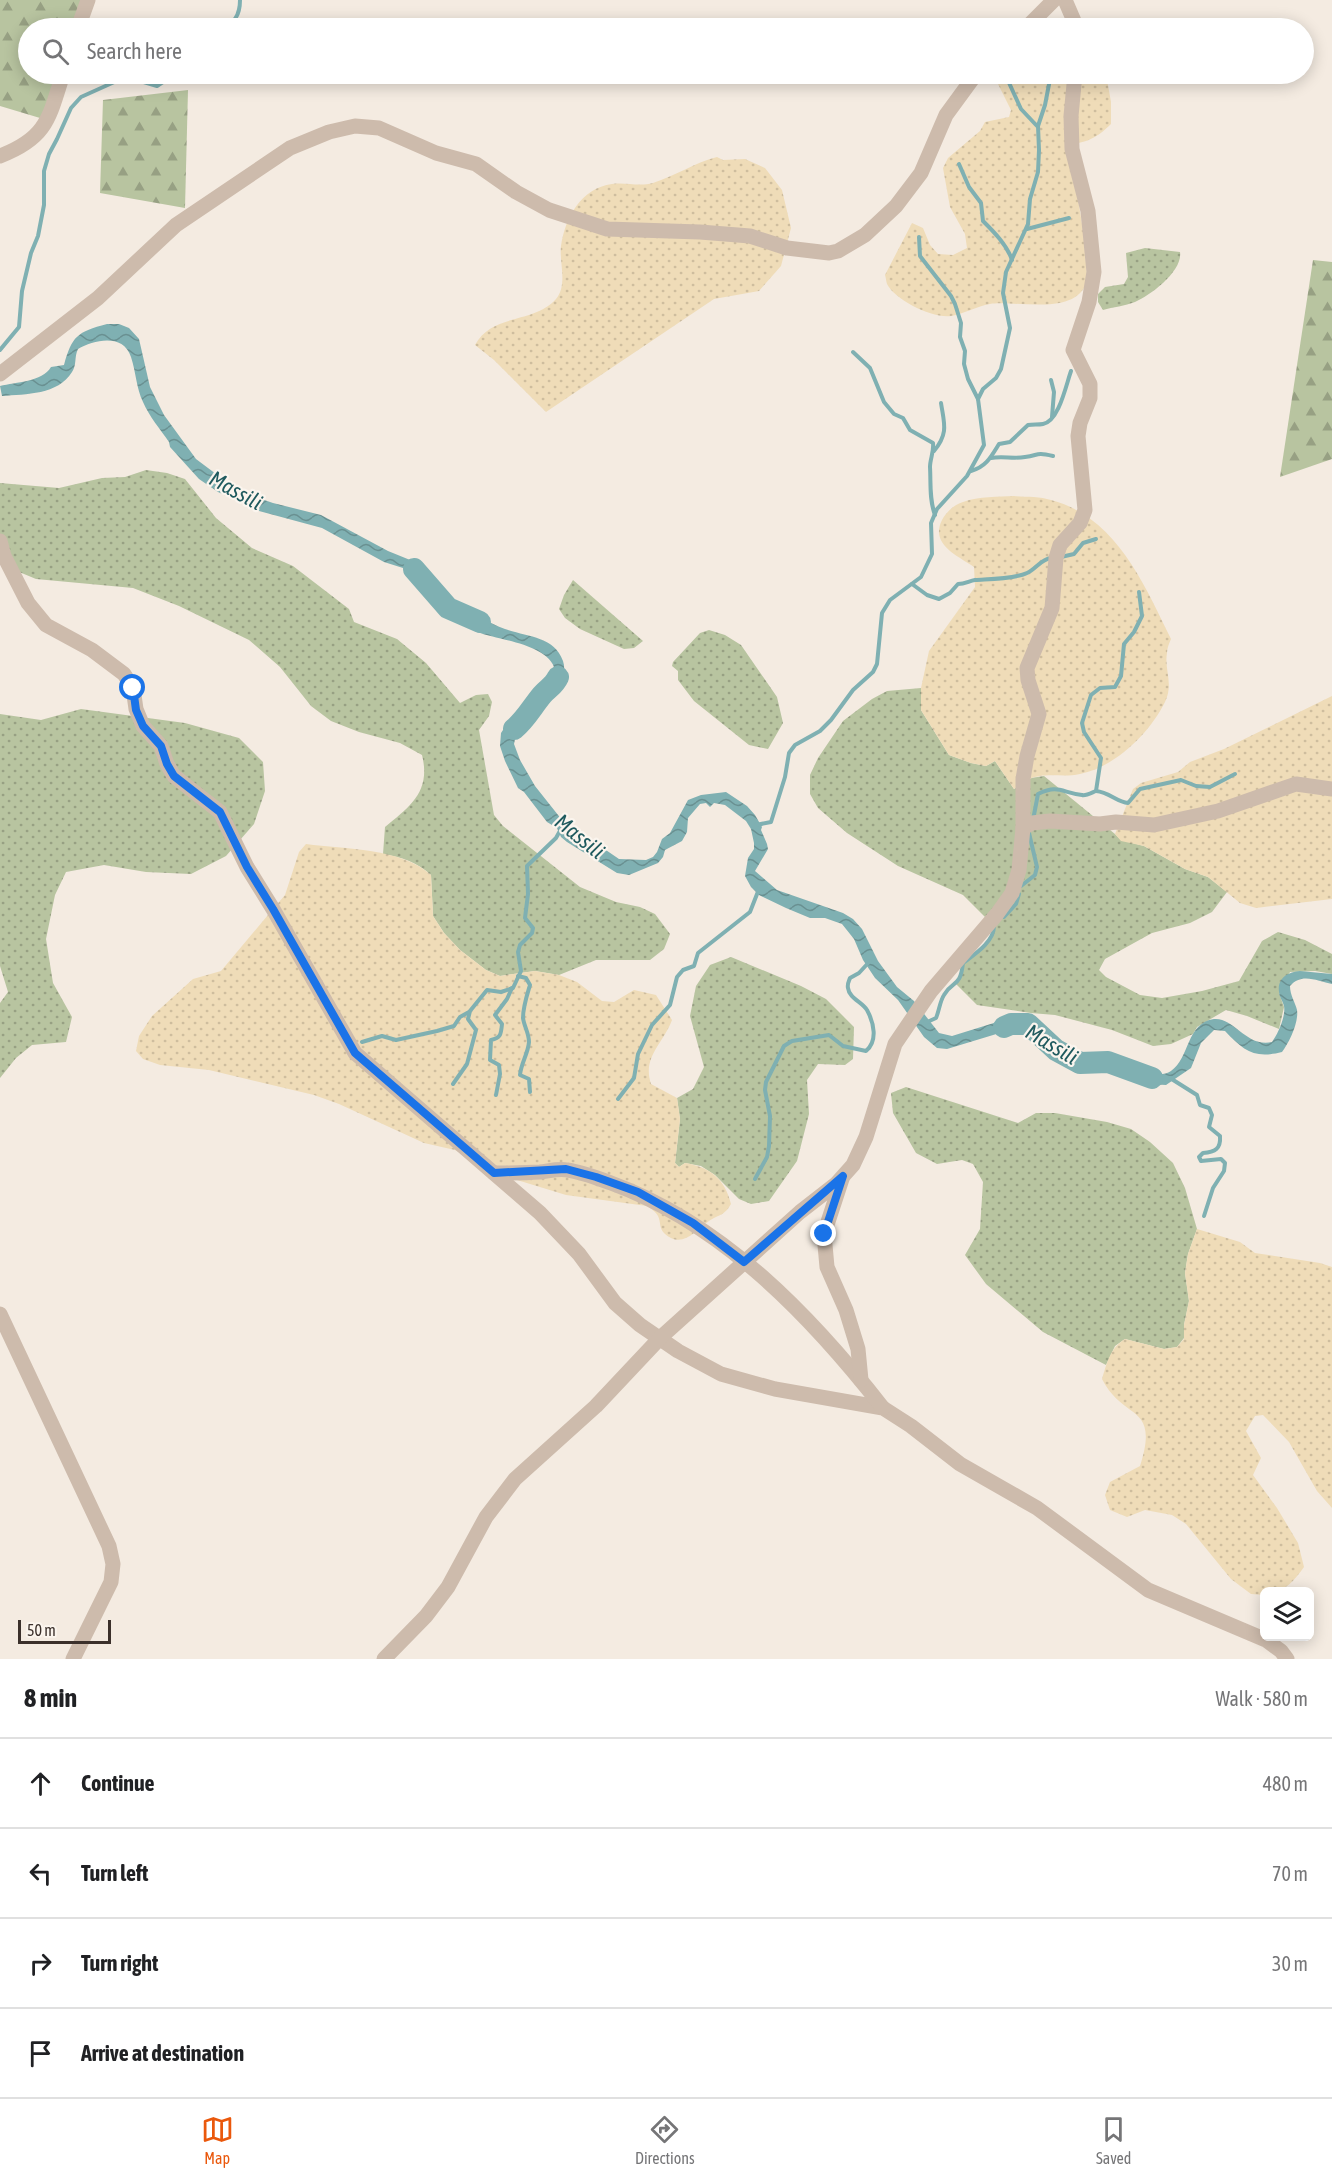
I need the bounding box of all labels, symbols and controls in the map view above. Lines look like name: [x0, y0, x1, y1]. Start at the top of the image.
search box: [18, 18, 1314, 84]
icon: search: [39, 35, 72, 68]
text: Search here: [87, 38, 182, 64]
water label: Massili: [205, 465, 267, 515]
route start: [119, 674, 145, 700]
water label: Massili: [550, 808, 610, 864]
water label: Massili: [1021, 1018, 1083, 1070]
route end: [810, 1220, 836, 1246]
map controls: [1260, 1587, 1314, 1641]
button: layers: [1260, 1587, 1314, 1641]
scale bar: [18, 1617, 111, 1644]
text: 50 m: [27, 1621, 56, 1639]
text: 8 min: [24, 1683, 77, 1713]
text: Walk · 580 m: [1216, 1687, 1308, 1710]
icon: ahead: [24, 1767, 57, 1800]
text: Continue: [81, 1770, 155, 1796]
text: 480 m: [1263, 1772, 1308, 1795]
icon: left: [24, 1857, 57, 1890]
text: Turn left: [81, 1860, 148, 1886]
text: 70 m: [1272, 1862, 1308, 1885]
icon: right: [24, 1947, 57, 1980]
text: Turn right: [81, 1950, 158, 1976]
text: 30 m: [1272, 1952, 1308, 1975]
icon: arrive: [24, 2037, 57, 2070]
text: Arrive at destination: [81, 2040, 244, 2066]
tab: Map: [201, 2113, 234, 2167]
tab: Directions: [635, 2113, 695, 2167]
tab: Saved: [1096, 2113, 1131, 2167]

